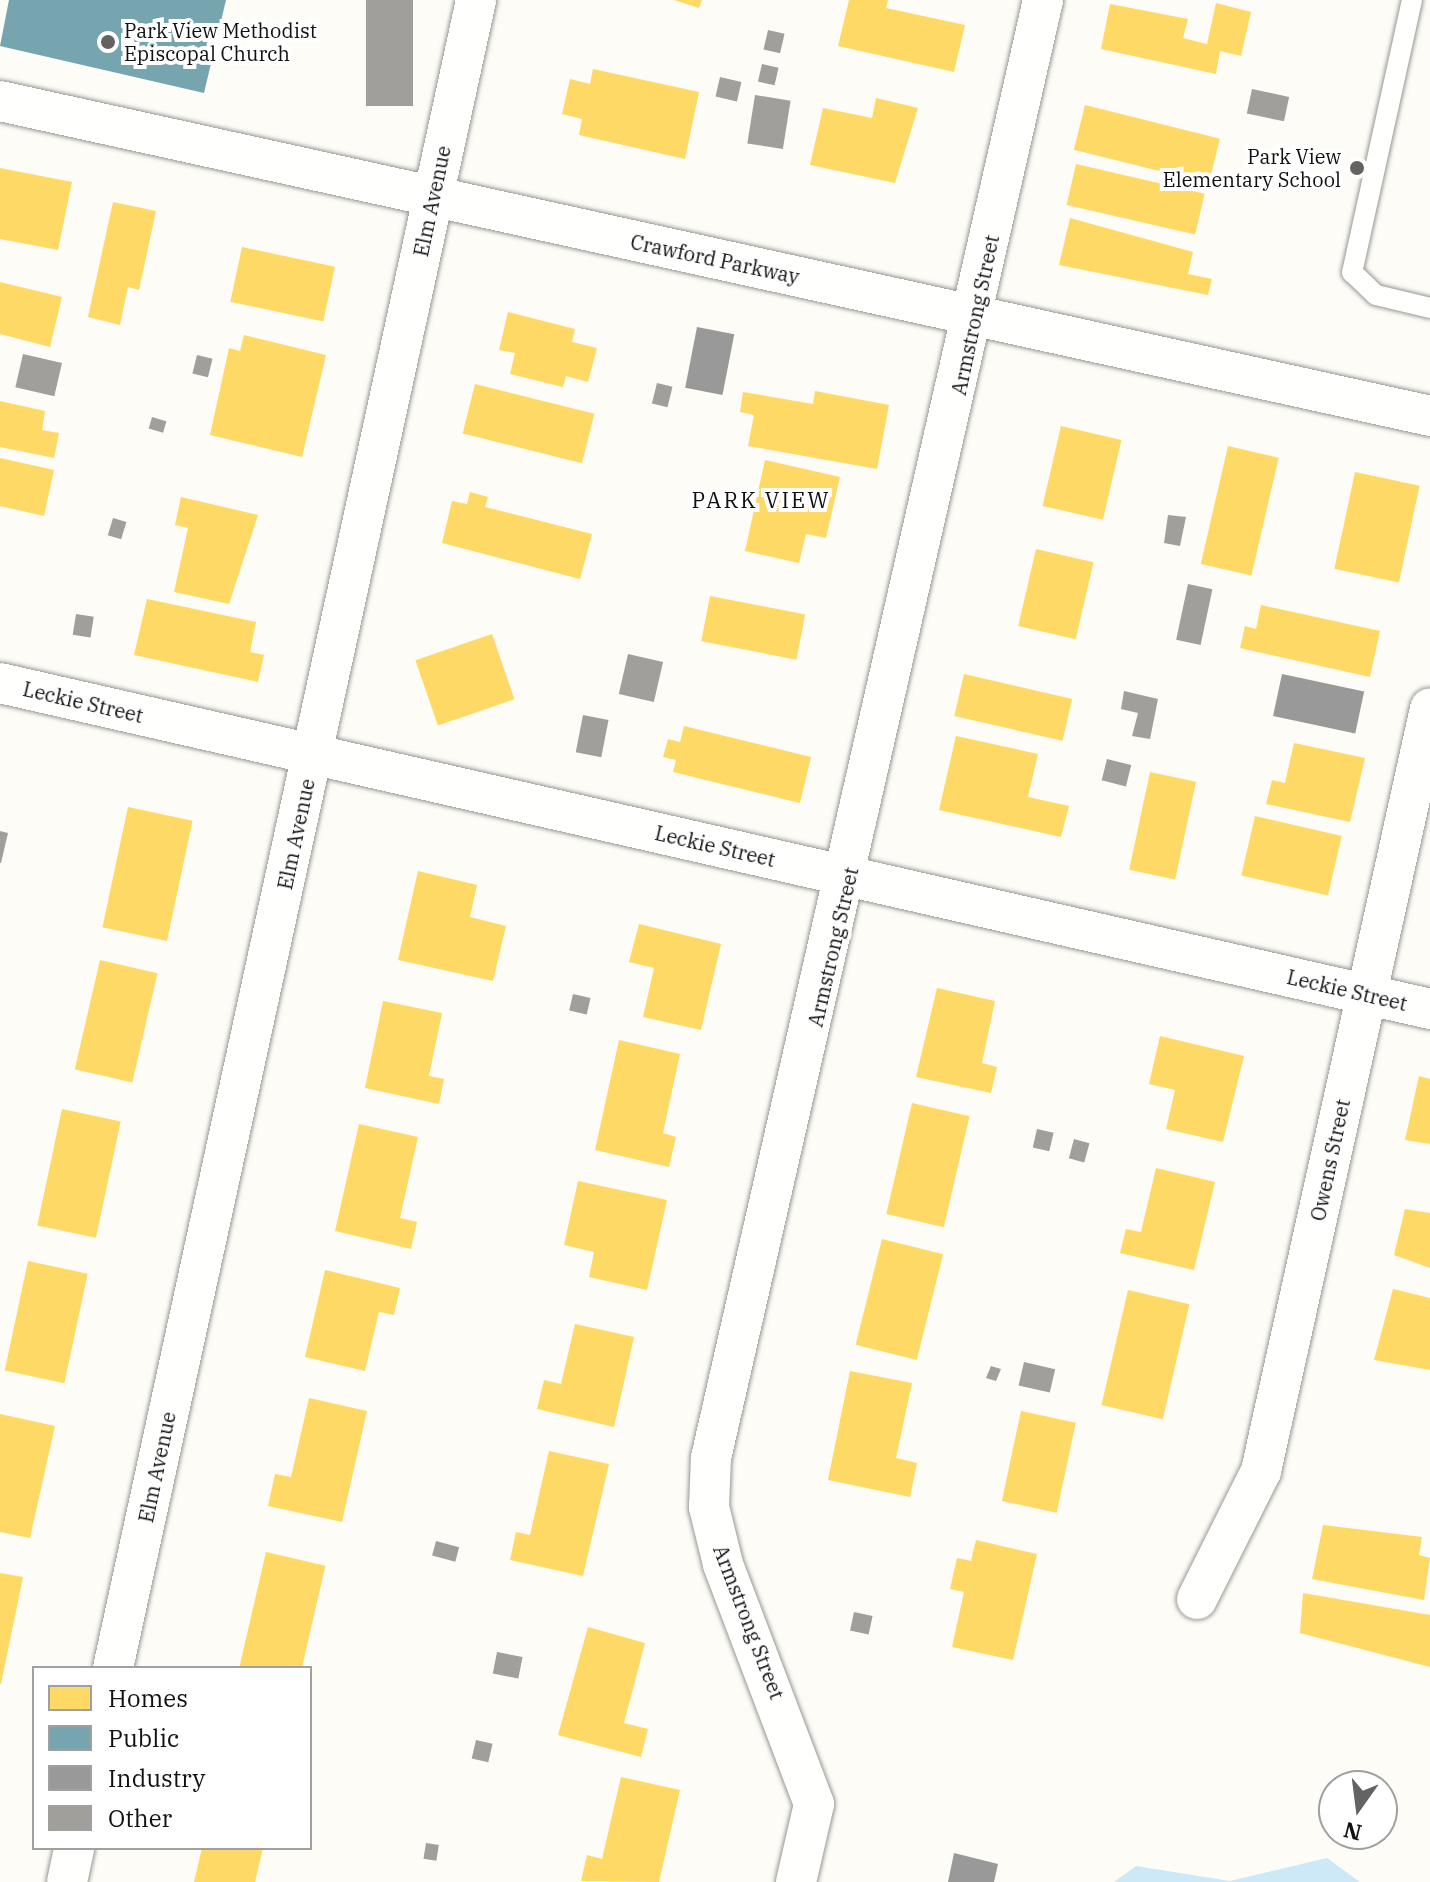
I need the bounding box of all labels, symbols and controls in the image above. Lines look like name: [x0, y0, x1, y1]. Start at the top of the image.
place label: Park View Methodist Episcopal Church: [124, 18, 317, 65]
marker: Park View Methodist Episcopal Church: [99, 33, 117, 51]
street label: Elm Avenue: [409, 143, 455, 259]
place label: Park View Elementary School: [1163, 144, 1341, 191]
marker: Park View Elementary School: [1348, 159, 1366, 177]
street label: Crawford Parkway: [628, 229, 802, 289]
street label: Armstrong Street: [946, 233, 1004, 397]
district label: PARK VIEW: [692, 487, 830, 513]
street label: Leckie Street: [21, 677, 145, 727]
street label: Elm Avenue: [273, 776, 319, 892]
street label: Leckie Street: [653, 821, 777, 871]
street label: Armstrong Street: [803, 865, 863, 1029]
street label: Leckie Street: [1285, 965, 1409, 1015]
street label: Owens Street: [1305, 1097, 1355, 1223]
street label: Elm Avenue: [134, 1409, 180, 1525]
street label: Armstrong Street: [709, 1542, 789, 1702]
legend: [32, 1666, 312, 1850]
text: Homes: [108, 1682, 188, 1714]
text: Public: [108, 1722, 179, 1754]
text: Industry: [108, 1762, 205, 1794]
north arrow: [1318, 1770, 1398, 1850]
text: Other: [108, 1802, 172, 1834]
text: N: [1341, 1816, 1365, 1848]

